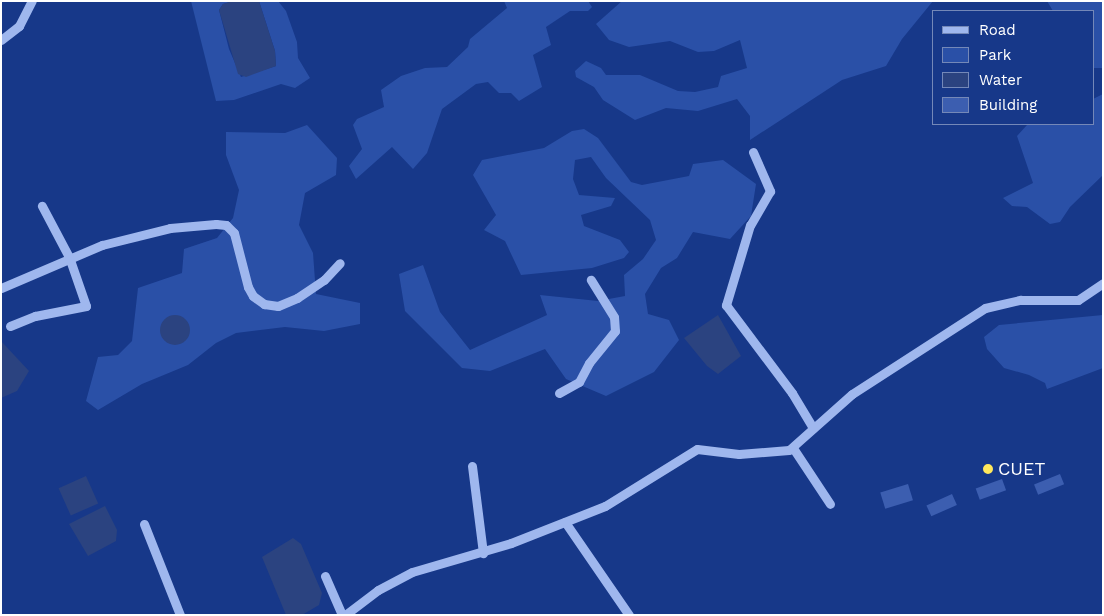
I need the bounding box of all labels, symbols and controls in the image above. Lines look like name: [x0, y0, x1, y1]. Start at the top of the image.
legend: [932, 10, 1094, 125]
text: Road: [979, 21, 1016, 39]
text: Park: [979, 46, 1011, 64]
text: Water: [979, 71, 1022, 89]
text: Building: [979, 96, 1037, 114]
place label: CUET: [998, 458, 1045, 480]
marker: CUET: [982, 463, 994, 475]

